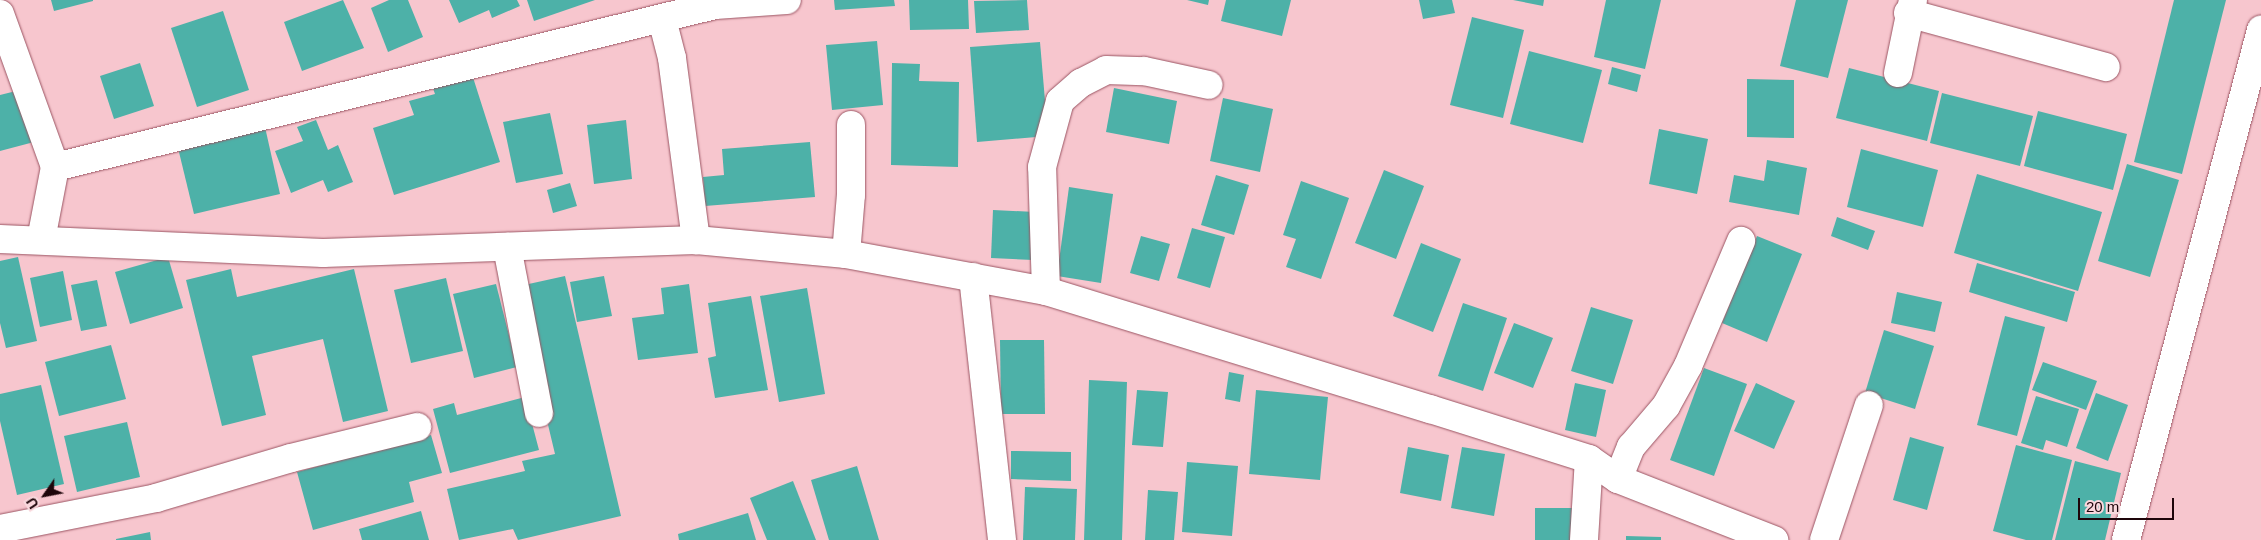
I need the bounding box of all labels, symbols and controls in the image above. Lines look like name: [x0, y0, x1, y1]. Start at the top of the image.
north arrow: [20, 470, 70, 520]
scale bar: [2081, 488, 2177, 520]
text: U: [23, 495, 42, 512]
text: 20 m: [2086, 498, 2119, 515]

